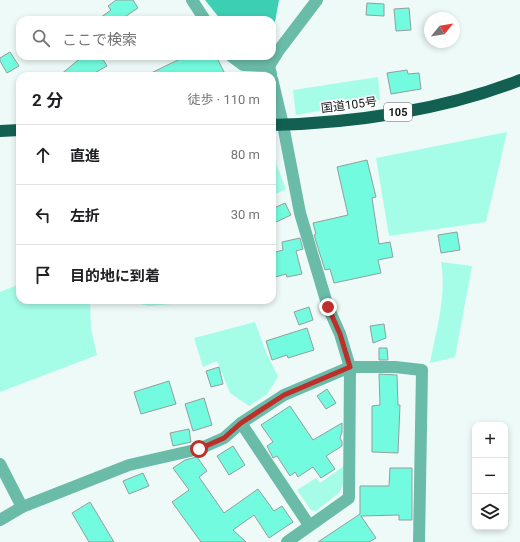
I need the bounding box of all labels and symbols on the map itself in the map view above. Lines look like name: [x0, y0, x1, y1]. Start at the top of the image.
north arrow: [424, 12, 460, 48]
street label: 国道105号: [320, 95, 378, 115]
road number: 105: [384, 103, 412, 121]
route end: [319, 298, 337, 316]
route start: [190, 440, 208, 458]

